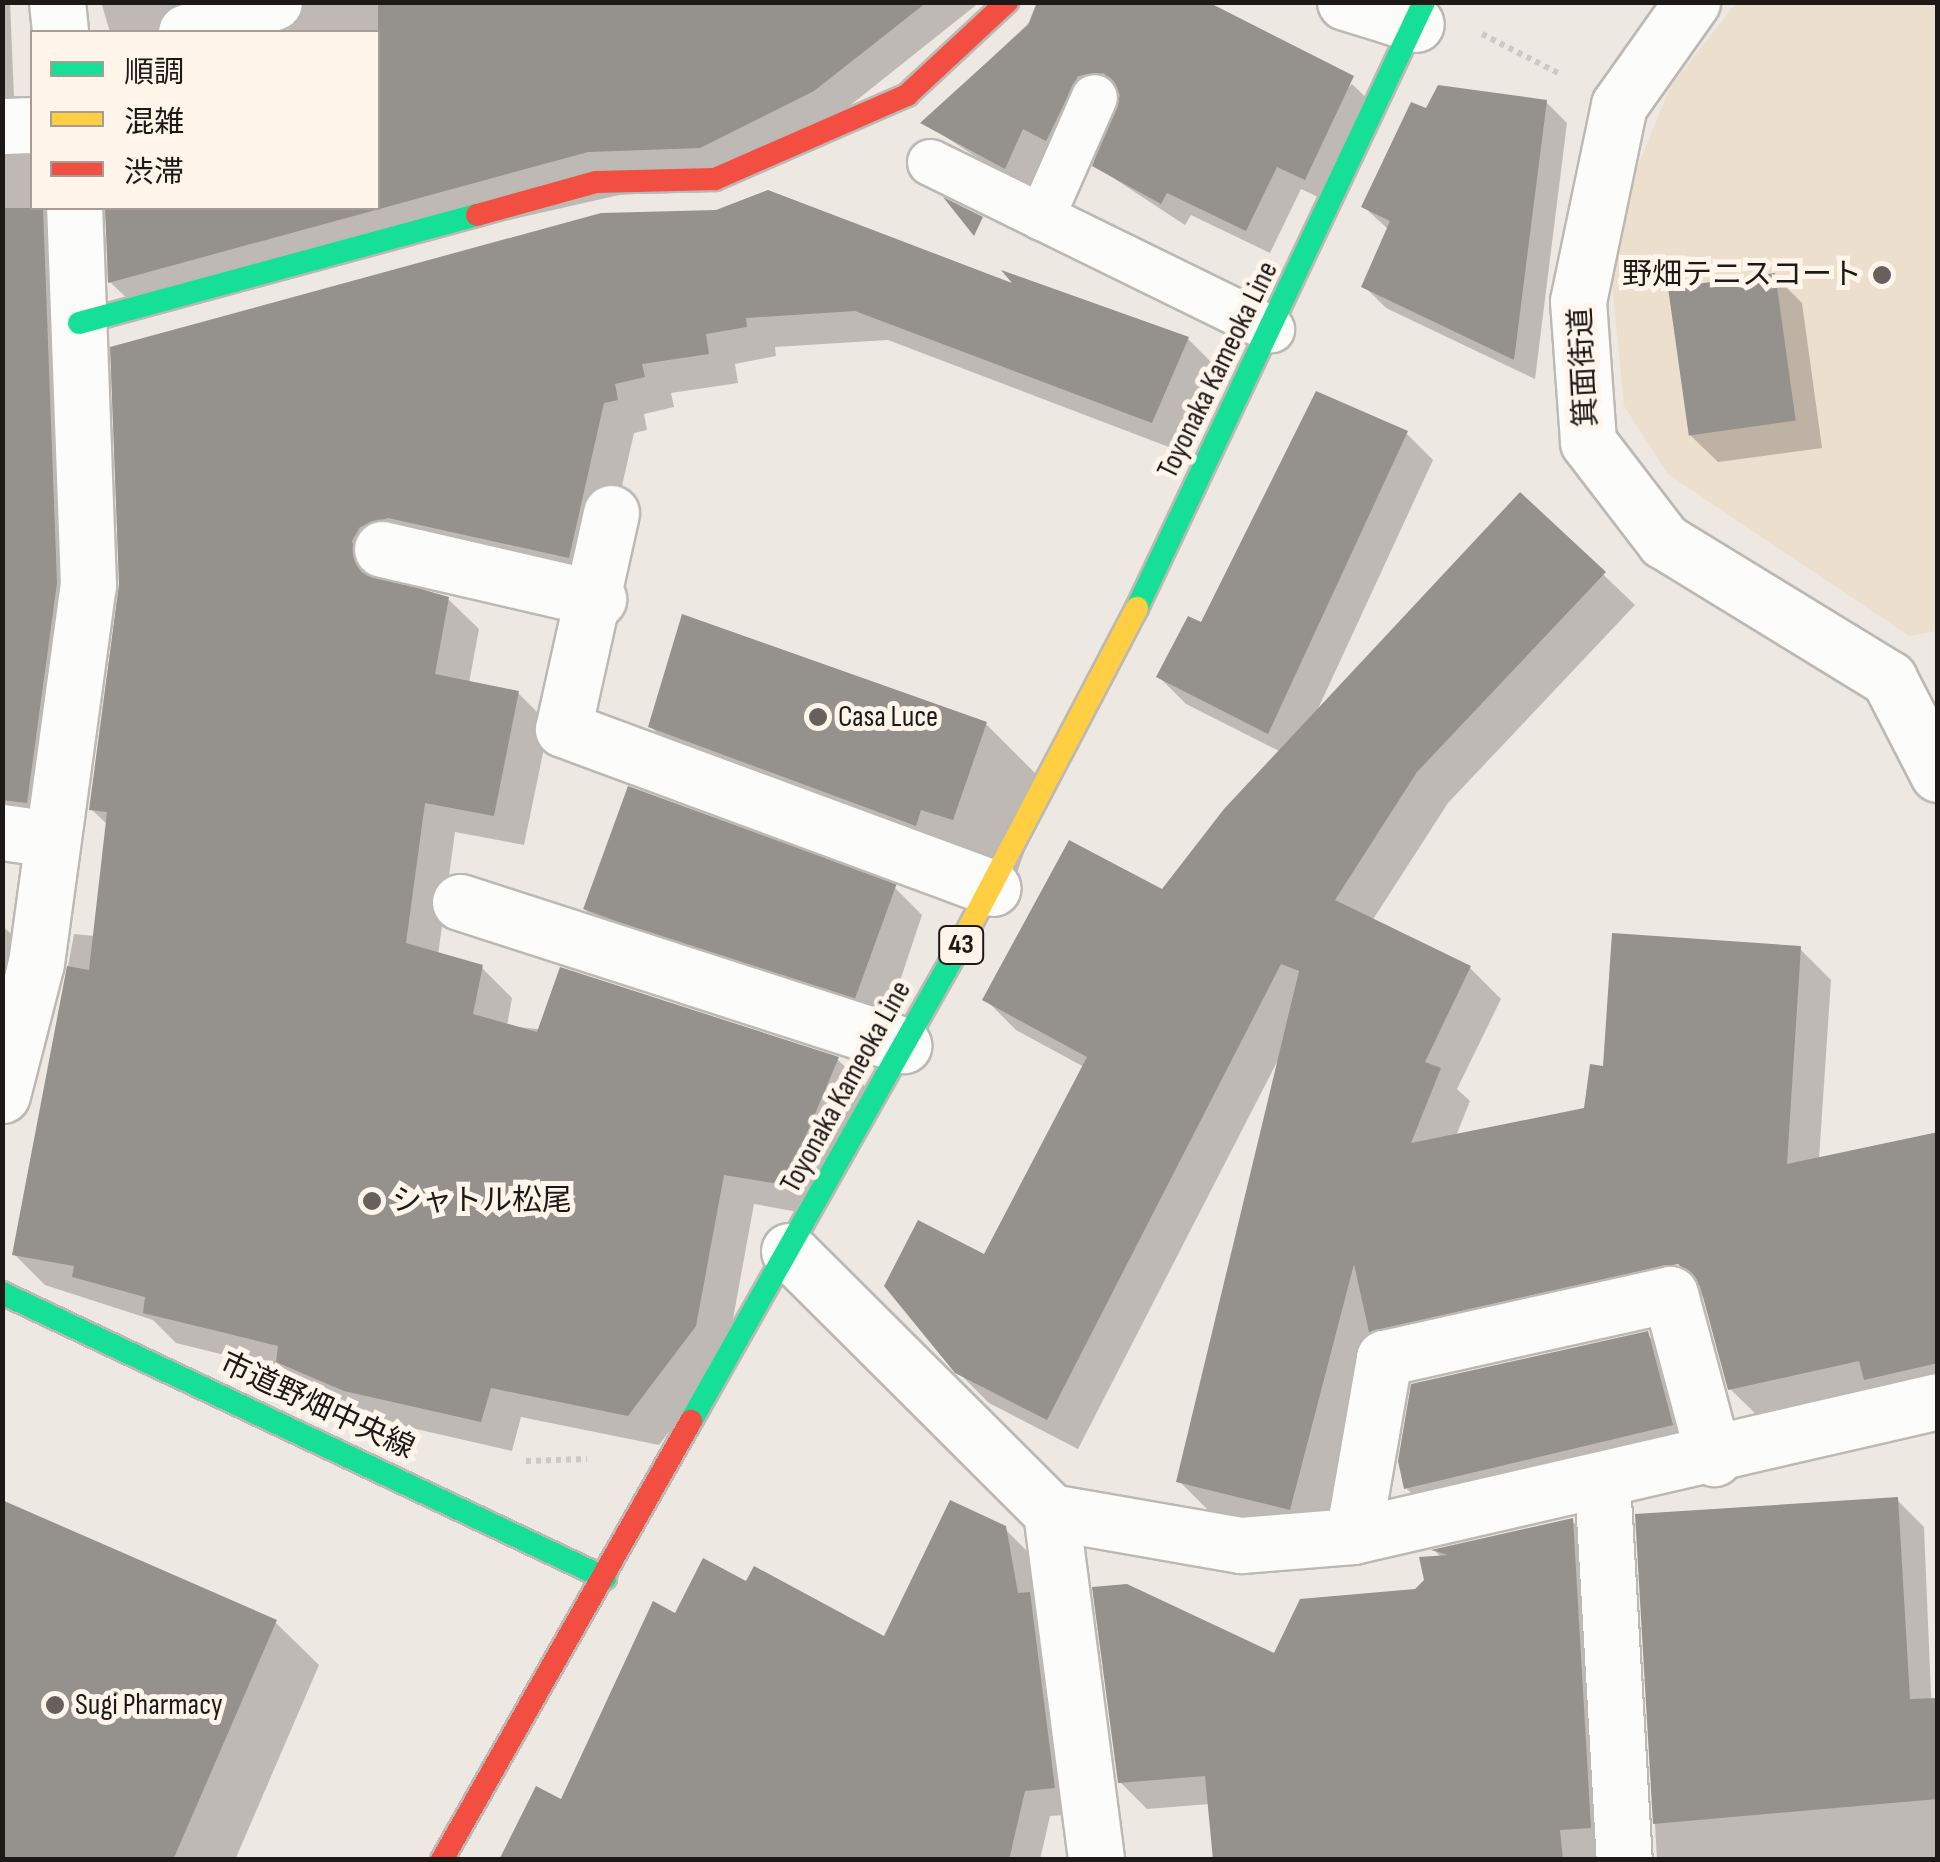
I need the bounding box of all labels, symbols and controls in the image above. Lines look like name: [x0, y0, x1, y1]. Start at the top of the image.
legend: [30, 30, 380, 210]
text: 順調: [124, 55, 184, 91]
text: 混雑: [124, 105, 184, 141]
text: 渋滞: [124, 155, 184, 191]
street label: Toyonaka Kameoka Line: [1150, 256, 1286, 484]
place label: 野畑テニスコート: [1622, 257, 1862, 293]
marker: 野畑テニスコート: [1871, 264, 1893, 286]
street label: 箕面街道: [1563, 306, 1605, 428]
place label: Casa Luce: [838, 699, 938, 735]
marker: Casa Luce: [807, 706, 829, 728]
road number: 43: [936, 922, 986, 968]
street label: Toyonaka Kameoka Line: [773, 975, 919, 1199]
place label: シャトル松尾: [392, 1183, 572, 1219]
marker: シャトル松尾: [361, 1190, 383, 1212]
street label: 市道野畑中央線: [214, 1345, 420, 1467]
place label: Sugi Pharmacy: [75, 1687, 223, 1723]
marker: Sugi Pharmacy: [44, 1694, 66, 1716]

